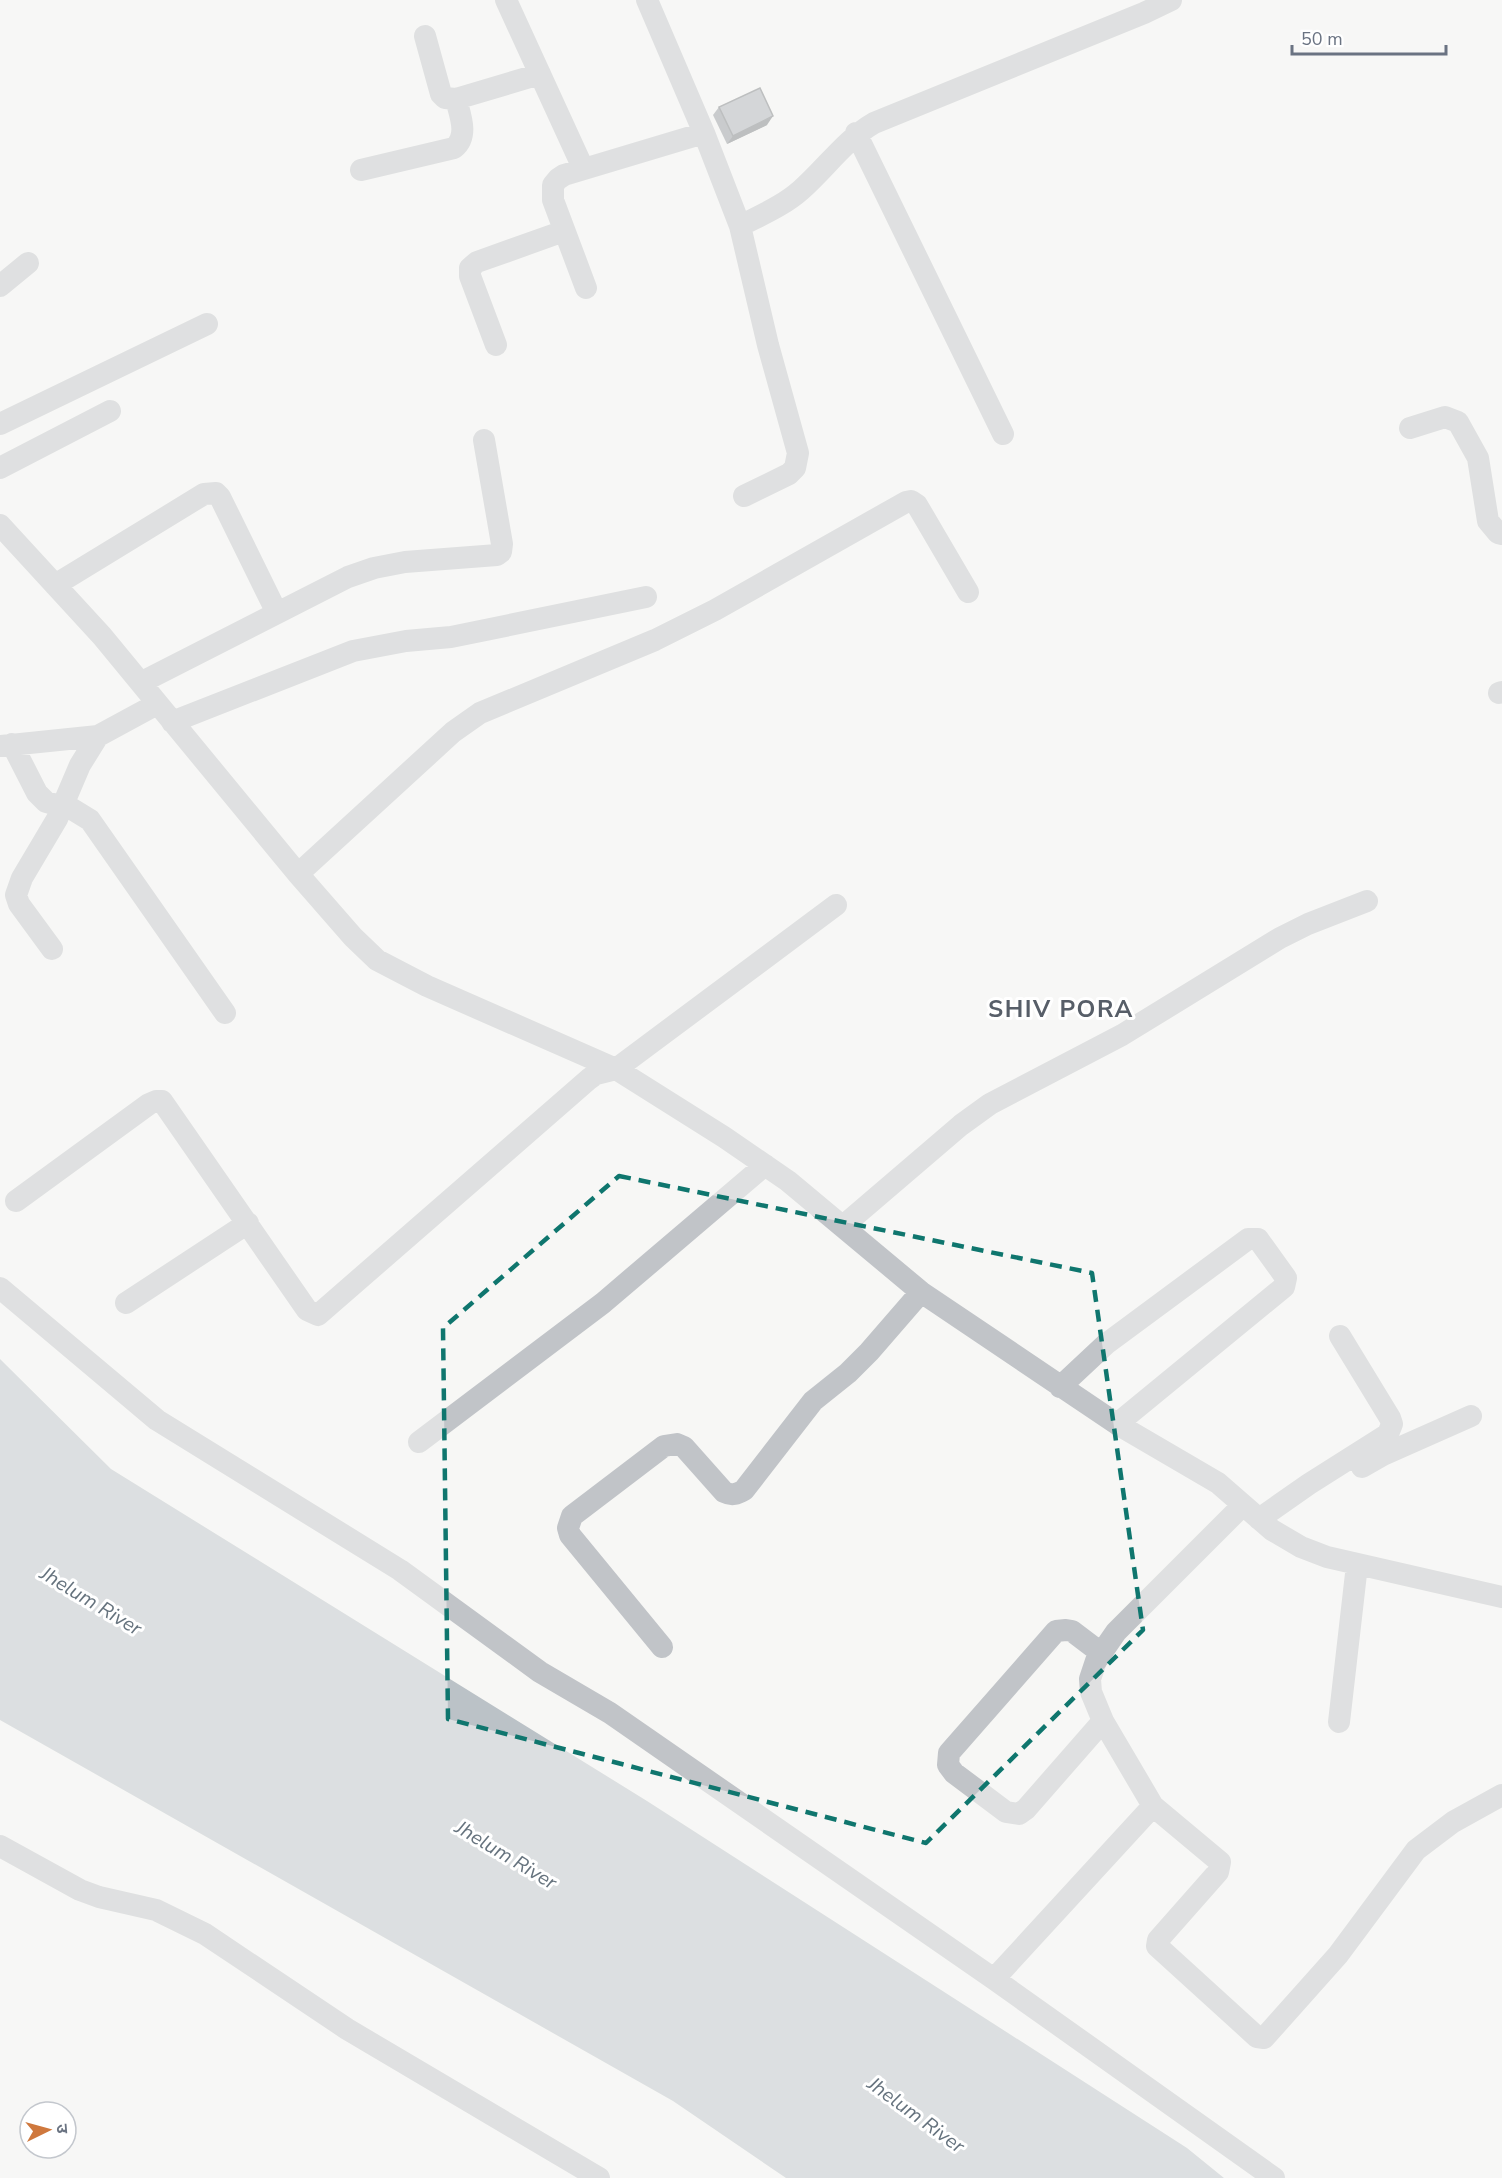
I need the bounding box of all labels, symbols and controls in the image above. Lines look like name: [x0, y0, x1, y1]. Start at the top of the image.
scale bar: [1292, 18, 1446, 56]
text: 50 m: [1301, 27, 1343, 51]
district label: SHIV PORA: [988, 993, 1134, 1025]
water label: Jhelum River: [34, 1560, 147, 1642]
water label: Jhelum River: [449, 1814, 562, 1896]
water label: Jhelum River: [861, 2070, 971, 2160]
north arrow: [18, 2100, 78, 2160]
text: उ: [51, 2123, 73, 2135]

